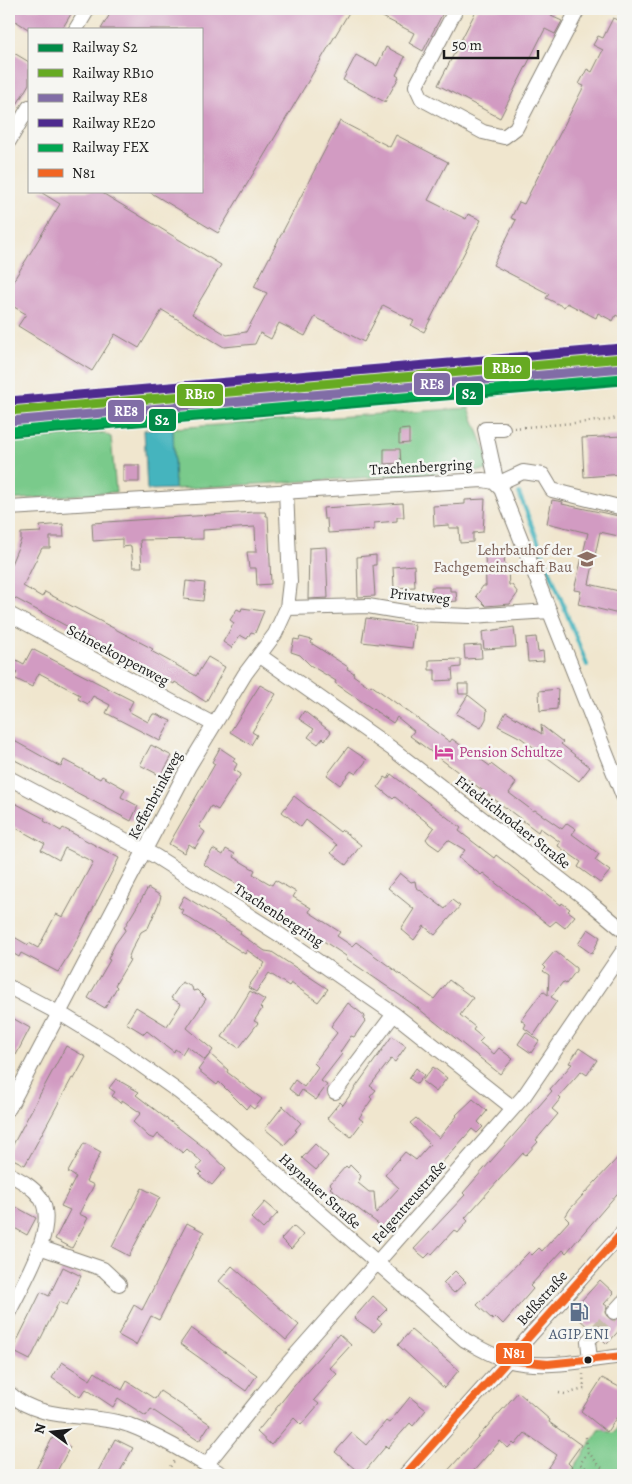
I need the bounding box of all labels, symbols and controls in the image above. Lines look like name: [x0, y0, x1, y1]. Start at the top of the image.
legend: [28, 28, 202, 192]
scale bar: [444, 28, 538, 60]
text: 50 m: [452, 35, 482, 55]
text: Railway S2: [72, 37, 138, 57]
text: Railway RB10: [72, 63, 154, 83]
text: Railway RE8: [72, 87, 148, 107]
text: Railway RE20: [72, 113, 156, 133]
text: Railway FEX: [72, 137, 149, 157]
text: N81: [72, 163, 95, 183]
line badge: RB10: [483, 356, 531, 380]
text: RB10: [492, 359, 522, 378]
line badge: RE8: [413, 372, 451, 396]
text: RE8: [420, 375, 444, 394]
line badge: S2: [455, 382, 484, 406]
line badge: RB10: [176, 383, 224, 407]
text: RB10: [185, 385, 215, 404]
text: S2: [462, 385, 476, 404]
line badge: RE8: [107, 399, 145, 423]
text: RE8: [114, 402, 138, 421]
line badge: S2: [148, 408, 177, 432]
text: S2: [155, 411, 169, 430]
street label: Trachenbergring: [369, 454, 473, 480]
place label: Lehrbauhof der Fachgemeinschaft Bau: [434, 540, 573, 577]
school or university icon: Lehrbauhof der Fachgemeinschaft Bau: [576, 548, 598, 570]
street label: Privatweg: [389, 583, 452, 609]
street label: Schneekoppenweg: [63, 620, 173, 691]
hotel icon: Pension Schultze: [433, 741, 455, 763]
place label: Pension Schultze: [459, 742, 563, 762]
street label: Keffenbrinkweg: [123, 747, 187, 843]
street label: Friedrichrodaer Straße: [451, 771, 575, 873]
street label: Trachenbergring: [230, 879, 328, 952]
street label: Haynauer Straße: [275, 1149, 366, 1233]
street label: Felgentreustraße: [367, 1156, 451, 1248]
street label: Belßstraße: [512, 1266, 572, 1330]
fuel station icon: AGIP ENI: [568, 1301, 590, 1323]
place label: AGIP ENI: [548, 1324, 609, 1344]
line badge: N81: [495, 1342, 533, 1365]
text: N81: [503, 1344, 525, 1363]
unlabelled marker: [583, 1355, 593, 1365]
north arrow: [28, 1406, 78, 1456]
text: N: [29, 1421, 50, 1436]

